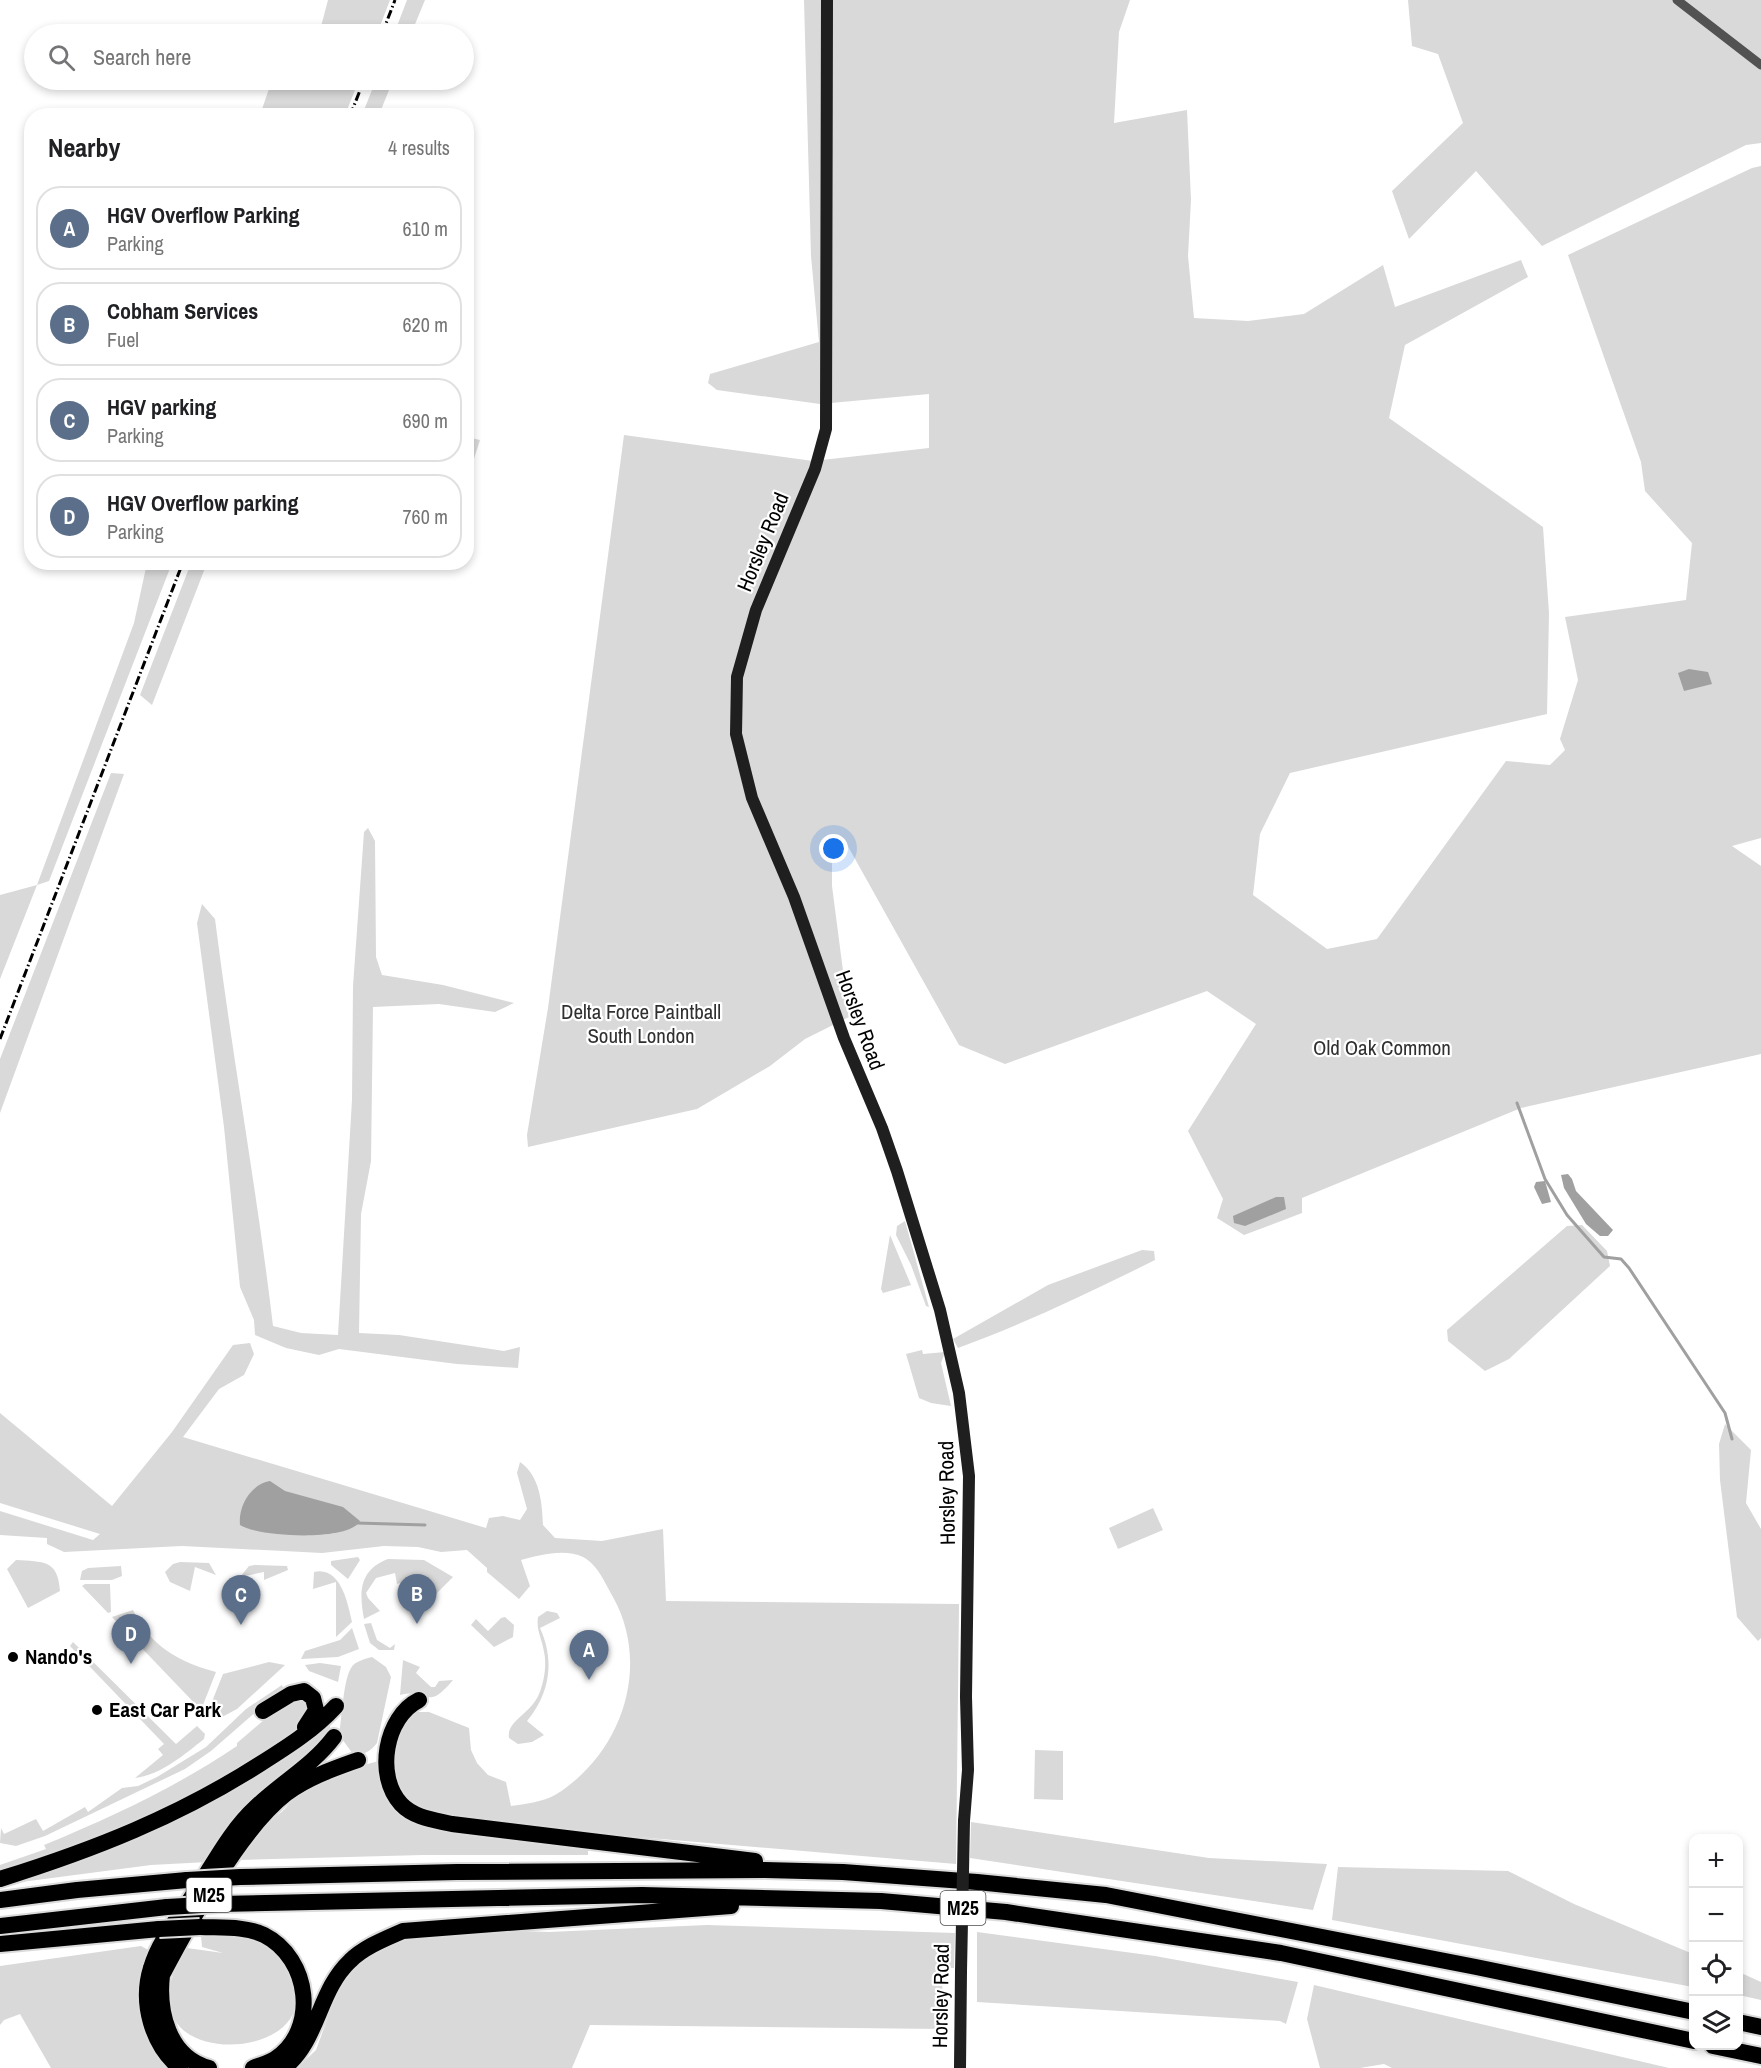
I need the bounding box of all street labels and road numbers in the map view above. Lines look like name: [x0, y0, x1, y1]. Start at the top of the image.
street label: Horsley Road: [730, 488, 796, 596]
street label: Horsley Road: [829, 966, 892, 1074]
street label: Horsley Road: [931, 1441, 962, 1545]
road number: M25: [186, 1878, 232, 1912]
road number: M25: [940, 1891, 986, 1925]
street label: Horsley Road: [925, 1944, 956, 2048]

